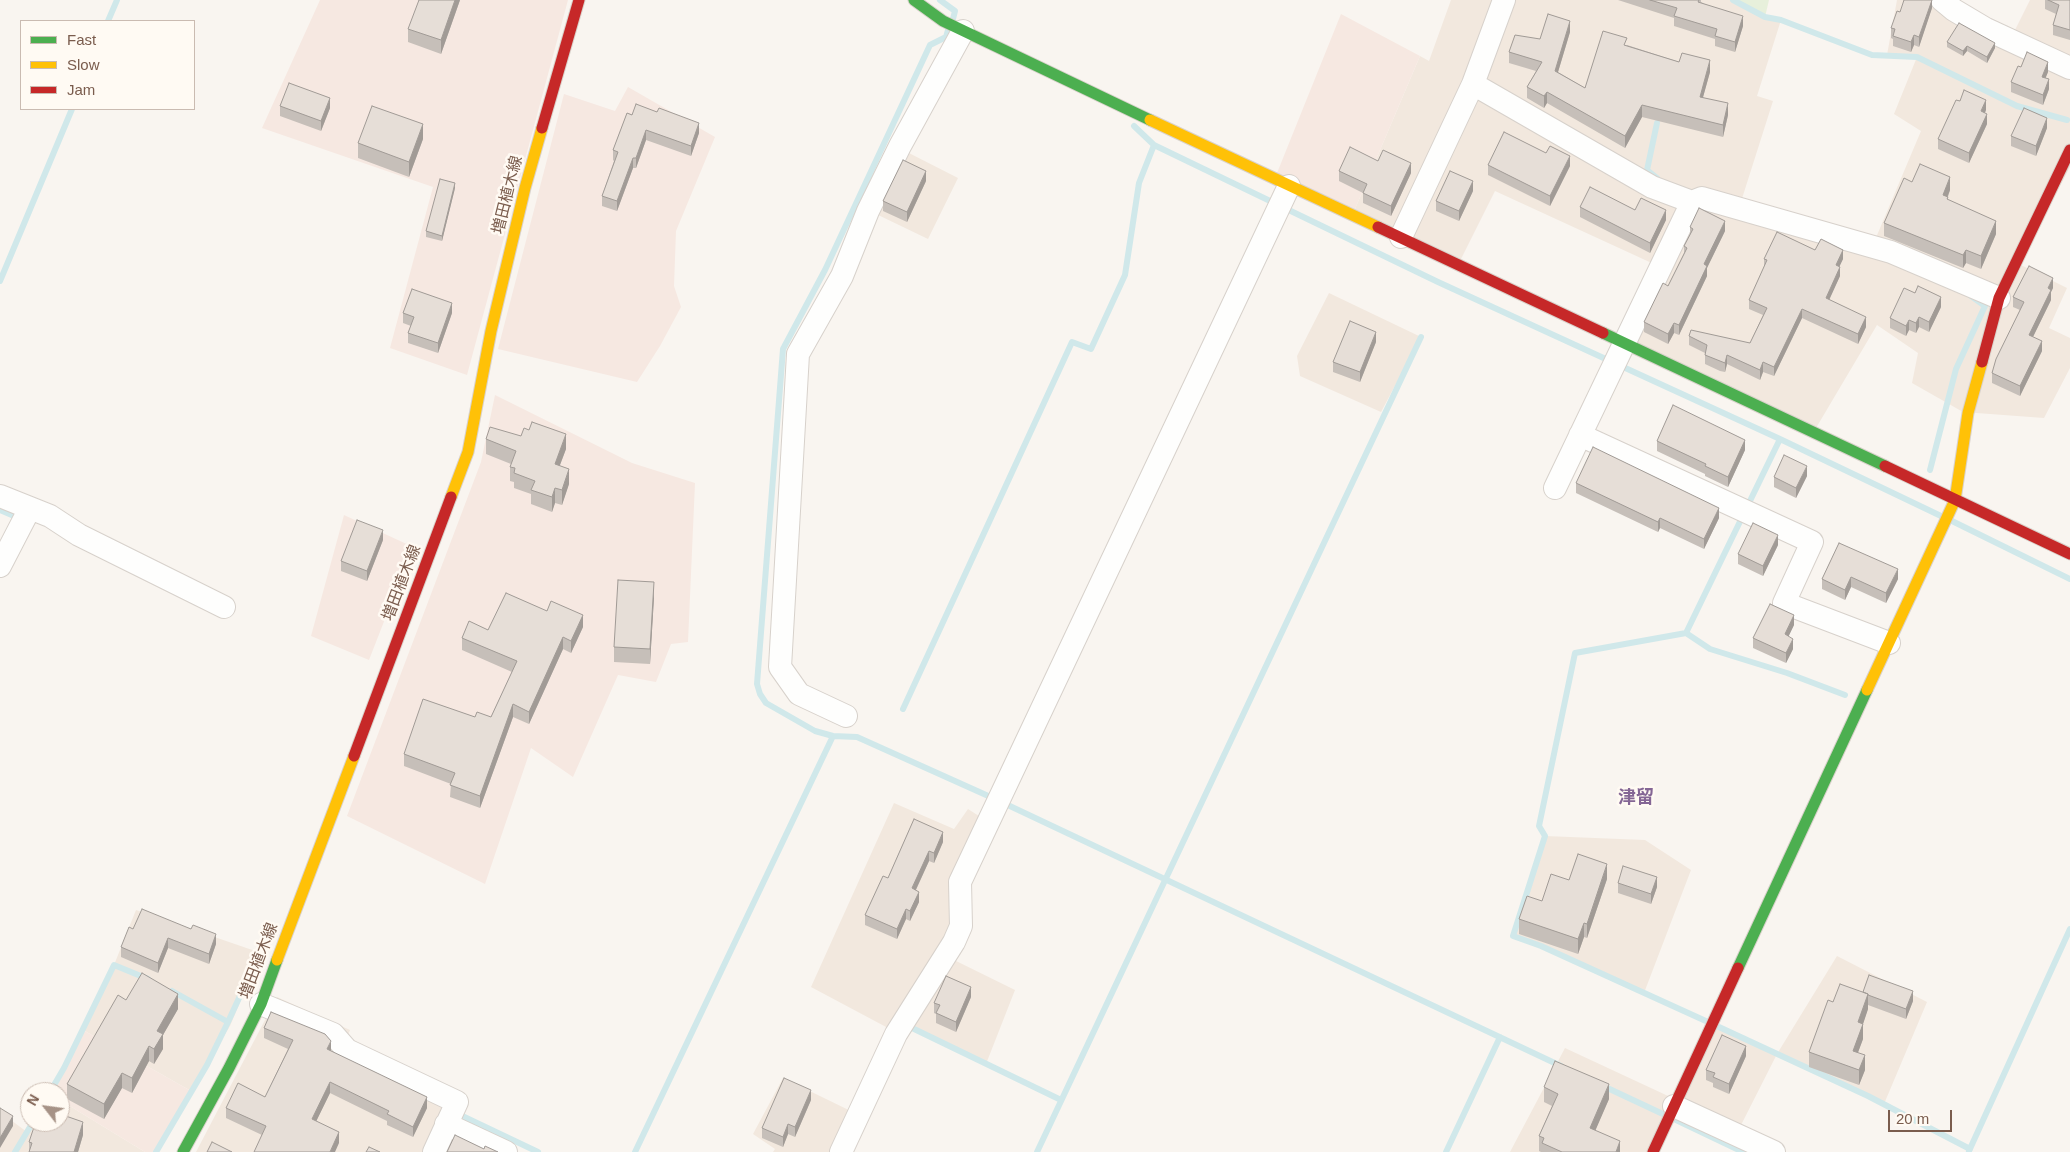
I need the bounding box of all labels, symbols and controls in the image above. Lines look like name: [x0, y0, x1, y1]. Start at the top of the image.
legend: [20, 20, 195, 110]
text: Fast: [67, 31, 96, 48]
text: Slow: [67, 56, 100, 73]
text: Jam: [67, 81, 95, 98]
street label: 増田植木線: [489, 154, 527, 236]
street label: 増田植木線: [379, 542, 425, 624]
district label: 津留: [1618, 787, 1654, 809]
street label: 増田植木線: [236, 920, 282, 1002]
north arrow: [20, 1082, 70, 1132]
text: N: [23, 1092, 42, 1108]
scale bar: [1890, 1100, 1954, 1132]
text: 20 m: [1896, 1110, 1929, 1127]

